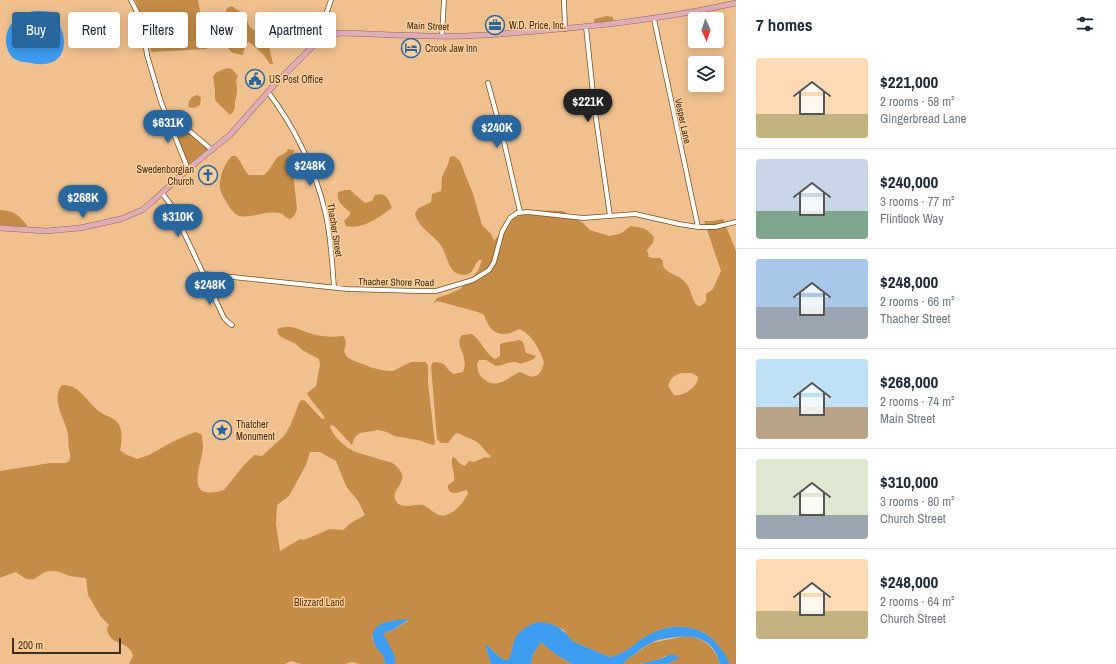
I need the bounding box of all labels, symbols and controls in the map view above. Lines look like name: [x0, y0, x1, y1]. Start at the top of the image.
chip: Buy: [12, 12, 60, 48]
chip: Rent: [68, 12, 120, 48]
chip: Filters: [128, 12, 188, 48]
chip: New: [196, 12, 247, 48]
chip: Apartment: [255, 12, 336, 48]
north arrow: [688, 12, 724, 48]
map controls: [688, 12, 724, 92]
text: 7 homes: [756, 13, 813, 36]
icon: filters: [1074, 13, 1096, 35]
office icon: W.D. Price, Inc.: [484, 14, 506, 36]
street label: Main Street: [407, 19, 450, 33]
place label: W.D. Price, Inc.: [509, 19, 566, 32]
hotel icon: Crook Jaw Inn: [400, 37, 422, 59]
place label: Crook Jaw Inn: [425, 42, 477, 55]
button: layers: [688, 56, 724, 92]
public building icon: US Post Office: [244, 68, 266, 90]
text: $221,000: [880, 70, 938, 93]
place label: US Post Office: [269, 73, 324, 86]
icon: home: [788, 74, 836, 122]
pin: $221K: [560, 89, 616, 123]
text: $221K: [572, 93, 604, 110]
text: 2 rooms · 58 m²: [880, 93, 955, 110]
street label: Vesper Lane: [672, 97, 694, 145]
pin: $631K: [140, 110, 196, 144]
text: Gingerbread Lane: [880, 110, 967, 127]
text: $631K: [152, 114, 184, 131]
pin: $240K: [469, 115, 525, 149]
text: $240K: [481, 119, 513, 136]
pin: $248K: [282, 153, 338, 187]
text: $248K: [294, 157, 326, 174]
place label: Swedenborgian Church: [137, 163, 194, 188]
church icon: Swedenborgian Church: [197, 164, 219, 186]
text: $240,000: [880, 170, 938, 193]
icon: home: [788, 175, 836, 223]
pin: $268K: [55, 185, 111, 219]
text: $268K: [67, 189, 99, 206]
text: 3 rooms · 77 m²: [880, 193, 955, 210]
street label: Thacher Street: [324, 202, 346, 259]
pin: $310K: [150, 204, 206, 238]
text: $310K: [162, 208, 194, 225]
text: Flintlock Way: [880, 210, 944, 227]
text: $248,000: [880, 270, 938, 293]
pin: $248K: [182, 272, 238, 306]
street label: Thacher Shore Road: [358, 275, 434, 289]
icon: home: [788, 275, 836, 323]
text: $248K: [194, 276, 226, 293]
text: 2 rooms · 66 m²: [880, 293, 955, 310]
text: Thacher Street: [880, 310, 951, 327]
text: $268,000: [880, 370, 938, 393]
icon: home: [788, 375, 836, 423]
text: 2 rooms · 74 m²: [880, 393, 955, 410]
text: Main Street: [880, 410, 935, 427]
place label: Thatcher Monument: [236, 418, 275, 443]
place icon: Thatcher Monument: [211, 419, 233, 441]
text: $310,000: [880, 470, 938, 493]
icon: home: [788, 475, 836, 523]
text: 3 rooms · 80 m²: [880, 493, 955, 510]
text: Church Street: [880, 510, 946, 527]
text: $248,000: [880, 570, 938, 593]
icon: home: [788, 575, 836, 623]
text: 2 rooms · 64 m²: [880, 593, 955, 610]
park label: Blizzard Land: [294, 596, 344, 609]
text: Church Street: [880, 610, 946, 627]
scale bar: [12, 636, 121, 655]
text: 200 m: [18, 638, 43, 652]

